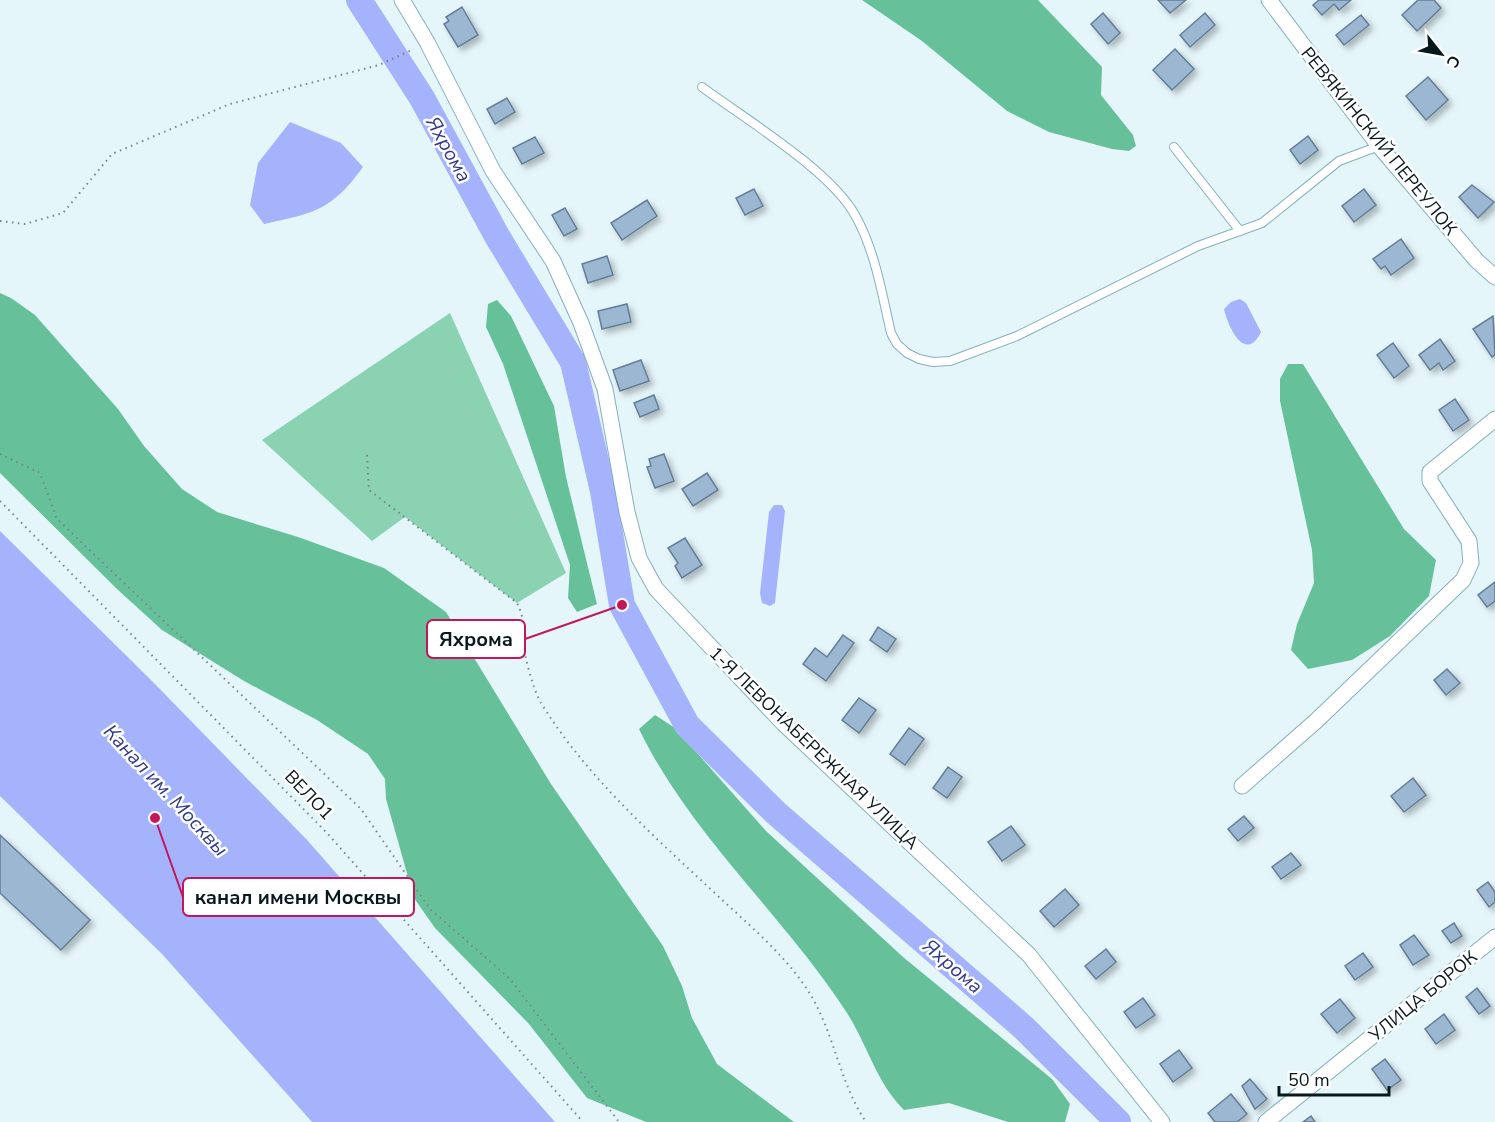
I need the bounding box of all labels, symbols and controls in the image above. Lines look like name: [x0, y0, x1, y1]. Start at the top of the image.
north arrow: [1411, 24, 1471, 84]
street label: РЕВЯКИНСКИЙ ПЕРЕУЛОК: [1296, 43, 1462, 239]
water label: Яхрома: [419, 112, 478, 187]
callout: Яхрома: [427, 620, 525, 658]
text: Яхрома: [439, 626, 513, 653]
street label: 1-Я ЛЕВОНАБЕРЕЖНАЯ УЛИЦА: [704, 641, 924, 855]
water label: Канал им. Москвы: [97, 719, 234, 862]
street label: ВЕЛО1: [279, 765, 339, 825]
callout: канал имени Москвы: [183, 878, 414, 916]
text: канал имени Москвы: [195, 884, 401, 911]
water label: Яхрома: [917, 933, 988, 1000]
street label: УЛИЦА БОРОК: [1363, 945, 1482, 1048]
scale bar: [1279, 1059, 1388, 1097]
text: 50 m: [1288, 1068, 1330, 1092]

